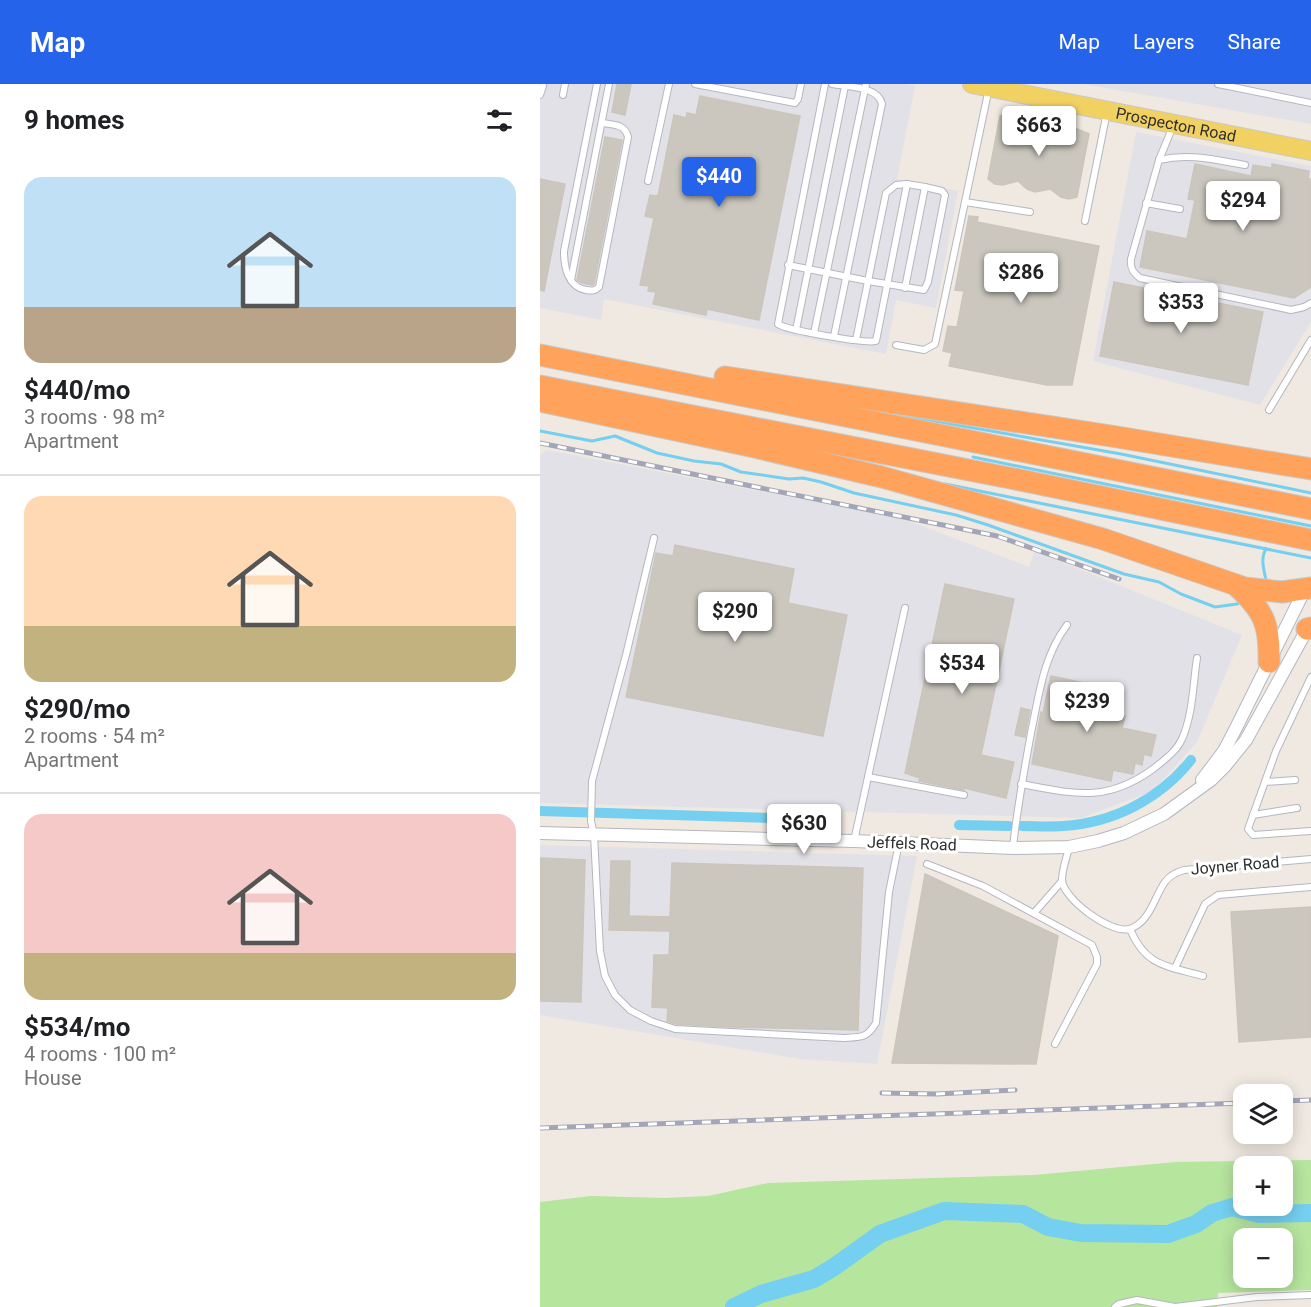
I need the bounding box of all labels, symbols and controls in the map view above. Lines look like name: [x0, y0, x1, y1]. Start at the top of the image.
text: Map: [30, 26, 85, 59]
text: Map: [1058, 30, 1100, 54]
text: Layers: [1133, 30, 1194, 54]
text: Share: [1227, 30, 1281, 54]
icon: filters: [483, 104, 516, 137]
street label: Prospecton Road: [1114, 104, 1238, 146]
text: 9 homes: [24, 105, 125, 135]
pin: $663: [1003, 106, 1075, 157]
text: $663: [1016, 113, 1062, 137]
pin: $440: [683, 157, 755, 208]
text: $440: [696, 164, 742, 188]
pin: $294: [1207, 181, 1279, 232]
text: $294: [1220, 188, 1266, 212]
icon: home: [216, 216, 324, 324]
pin: $286: [985, 253, 1057, 304]
text: $286: [998, 260, 1044, 284]
pin: $353: [1145, 283, 1217, 334]
text: $353: [1158, 290, 1204, 314]
text: $440/mo: [24, 375, 131, 405]
text: 3 rooms · 98 m²: [24, 405, 165, 429]
text: Apartment: [24, 429, 119, 453]
icon: home: [216, 535, 324, 643]
pin: $290: [699, 592, 771, 643]
text: $290: [712, 599, 758, 623]
pin: $534: [926, 644, 998, 695]
text: $534: [939, 651, 985, 675]
pin: $239: [1051, 682, 1123, 733]
text: $239: [1064, 689, 1110, 713]
text: $290/mo: [24, 694, 131, 724]
text: 2 rooms · 54 m²: [24, 724, 165, 748]
text: Apartment: [24, 748, 119, 772]
pin: $630: [768, 804, 840, 855]
text: $630: [781, 811, 827, 835]
street label: Jeffels Road: [867, 832, 957, 855]
street label: Joyner Road: [1190, 852, 1280, 879]
icon: home: [216, 853, 324, 961]
text: $534/mo: [24, 1012, 131, 1042]
text: 4 rooms · 100 m²: [24, 1042, 176, 1066]
text: House: [24, 1066, 82, 1090]
map controls: [1233, 1084, 1293, 1288]
button: layers: [1233, 1084, 1293, 1144]
button: +: [1233, 1156, 1293, 1216]
button: −: [1233, 1228, 1293, 1288]

